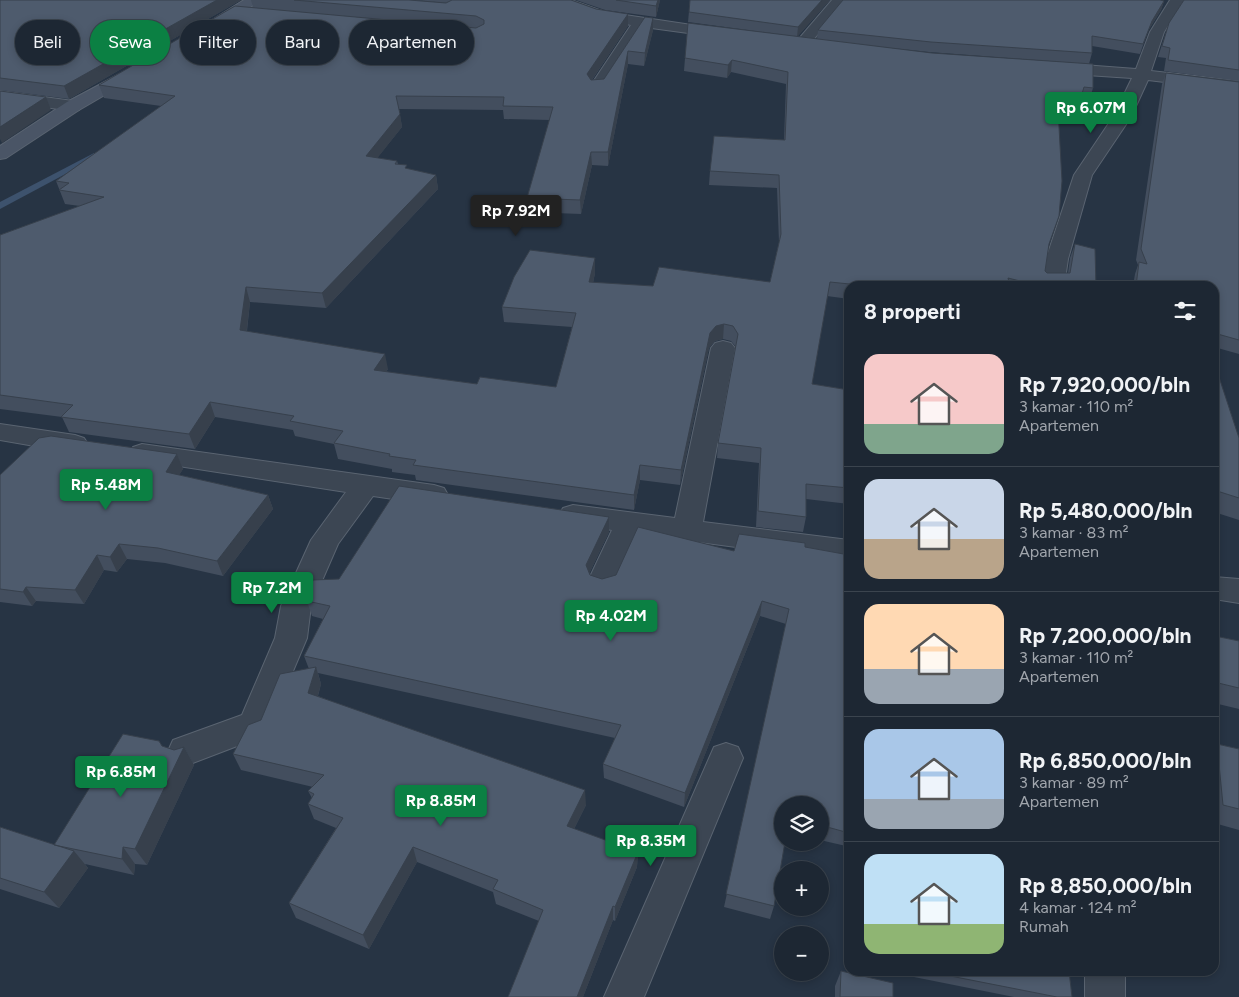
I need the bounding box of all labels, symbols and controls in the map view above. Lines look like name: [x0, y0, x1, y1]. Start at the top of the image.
chip: Beli: [15, 20, 80, 65]
chip: Sewa: [90, 20, 170, 65]
chip: Filter: [180, 20, 256, 65]
chip: Baru: [266, 20, 339, 65]
chip: Apartemen: [349, 20, 474, 65]
pin: Rp 6.07M: [1039, 92, 1143, 134]
text: Rp 6.07M: [1056, 98, 1126, 117]
pin: Rp 7.92M: [464, 194, 568, 237]
text: Rp 7.92M: [482, 201, 550, 220]
icon: filters: [1171, 297, 1199, 325]
text: 8 properti: [864, 299, 961, 324]
text: Rp 7,920,000/bln: [1019, 372, 1190, 397]
icon: home: [904, 374, 964, 434]
text: 3 kamar · 110 m²: [1019, 397, 1133, 416]
text: Apartemen: [1019, 416, 1099, 435]
pin: Rp 5.48M: [54, 468, 158, 511]
text: Rp 5.48M: [71, 475, 141, 494]
text: Rp 5,480,000/bln: [1019, 498, 1192, 523]
icon: home: [904, 499, 964, 559]
text: 3 kamar · 83 m²: [1019, 523, 1128, 542]
text: Apartemen: [1019, 542, 1099, 561]
pin: Rp 7.2M: [226, 572, 318, 614]
text: Rp 7.2M: [242, 578, 302, 597]
pin: Rp 4.02M: [559, 600, 663, 642]
text: Rp 4.02M: [575, 606, 647, 625]
text: Rp 7,200,000/bln: [1019, 623, 1192, 648]
icon: home: [904, 624, 964, 684]
text: 3 kamar · 110 m²: [1019, 648, 1133, 667]
text: Apartemen: [1019, 667, 1099, 686]
text: Rp 6,850,000/bln: [1019, 748, 1191, 773]
icon: home: [904, 749, 964, 809]
pin: Rp 6.85M: [69, 756, 173, 798]
text: Rp 6.85M: [86, 762, 156, 781]
text: 3 kamar · 89 m²: [1019, 773, 1129, 792]
pin: Rp 8.85M: [389, 784, 493, 827]
text: Rp 8.85M: [406, 791, 476, 810]
text: Apartemen: [1019, 792, 1099, 811]
map controls: [774, 796, 829, 981]
button: layers: [774, 796, 829, 851]
pin: Rp 8.35M: [599, 824, 703, 867]
text: Rp 8.35M: [616, 831, 686, 850]
button: +: [774, 861, 829, 916]
text: Rp 8,850,000/bln: [1019, 873, 1192, 898]
icon: home: [904, 874, 964, 934]
text: 4 kamar · 124 m²: [1019, 898, 1137, 917]
text: Rumah: [1019, 917, 1069, 936]
button: −: [774, 926, 829, 981]

